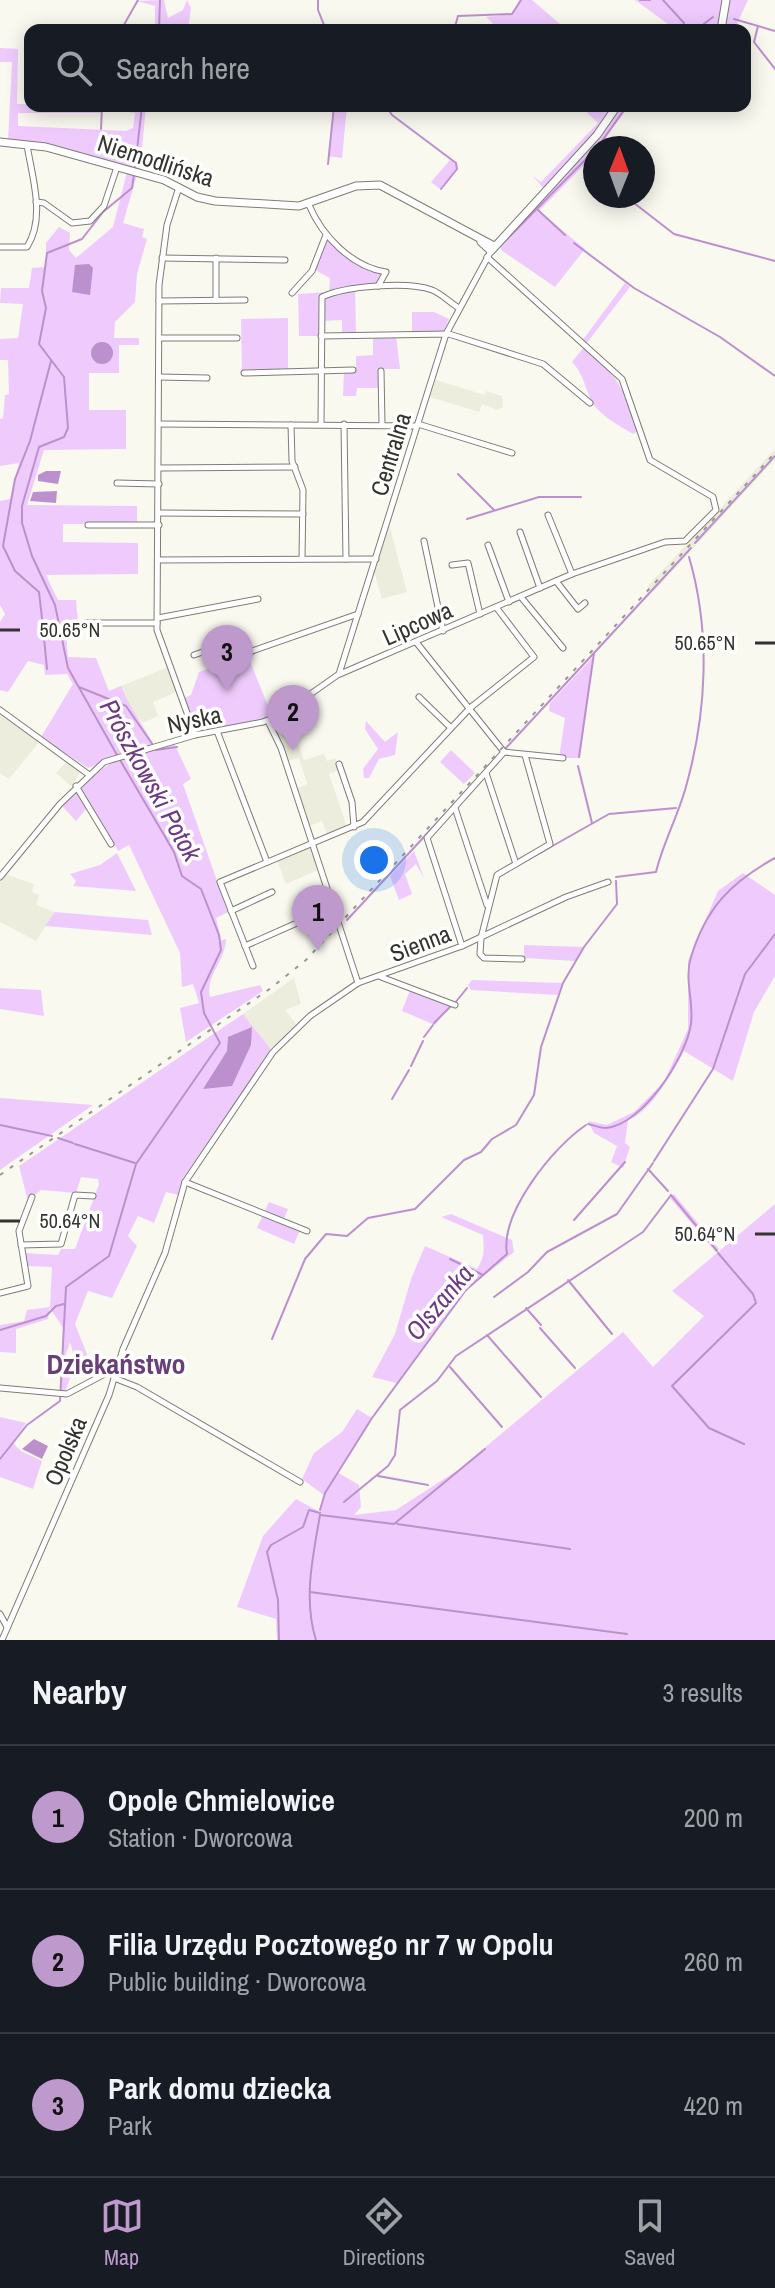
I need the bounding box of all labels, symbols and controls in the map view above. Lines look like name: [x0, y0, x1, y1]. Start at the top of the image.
search box: [24, 24, 751, 112]
icon: search: [52, 46, 96, 90]
text: Search here: [116, 48, 250, 88]
street label: Niemodlińska: [94, 126, 218, 194]
north arrow: [583, 136, 655, 208]
street label: Centralna: [362, 408, 418, 499]
street label: Lipcowa: [377, 593, 457, 653]
text: 50.65°N: [40, 616, 100, 643]
pin: 3: [201, 625, 253, 691]
text: 50.65°N: [675, 629, 735, 656]
pin: 2: [267, 685, 319, 751]
water label: Prószkowski Potok: [92, 693, 211, 868]
street label: Nyska: [164, 698, 224, 740]
your location: [354, 840, 394, 880]
pin: 1: [292, 885, 344, 951]
street label: Sienna: [385, 917, 455, 969]
text: 50.64°N: [40, 1207, 100, 1234]
text: 50.64°N: [675, 1220, 735, 1247]
water label: Olszanka: [397, 1257, 481, 1347]
district label: Dziekaństwo: [46, 1345, 186, 1383]
street label: Opolska: [36, 1411, 94, 1490]
text: Nearby: [32, 1669, 127, 1715]
text: 3 results: [662, 1675, 743, 1710]
text: Opole Chmielowice: [108, 1780, 335, 1820]
text: 1: [52, 1800, 64, 1835]
text: 200 m: [684, 1800, 743, 1835]
text: Station · Dworcowa: [108, 1820, 293, 1855]
text: Filia Urzędu Pocztowego nr 7 w Opolu: [108, 1924, 554, 1964]
text: 2: [52, 1944, 64, 1979]
text: 260 m: [684, 1944, 743, 1979]
text: Public building · Dworcowa: [108, 1964, 366, 1999]
text: Park domu dziecka: [108, 2068, 331, 2108]
text: 3: [52, 2088, 64, 2123]
text: 420 m: [684, 2088, 743, 2123]
text: Park: [108, 2108, 152, 2143]
tab: Map: [100, 2194, 144, 2272]
tab: Directions: [343, 2194, 425, 2272]
tab: Saved: [624, 2194, 675, 2272]

